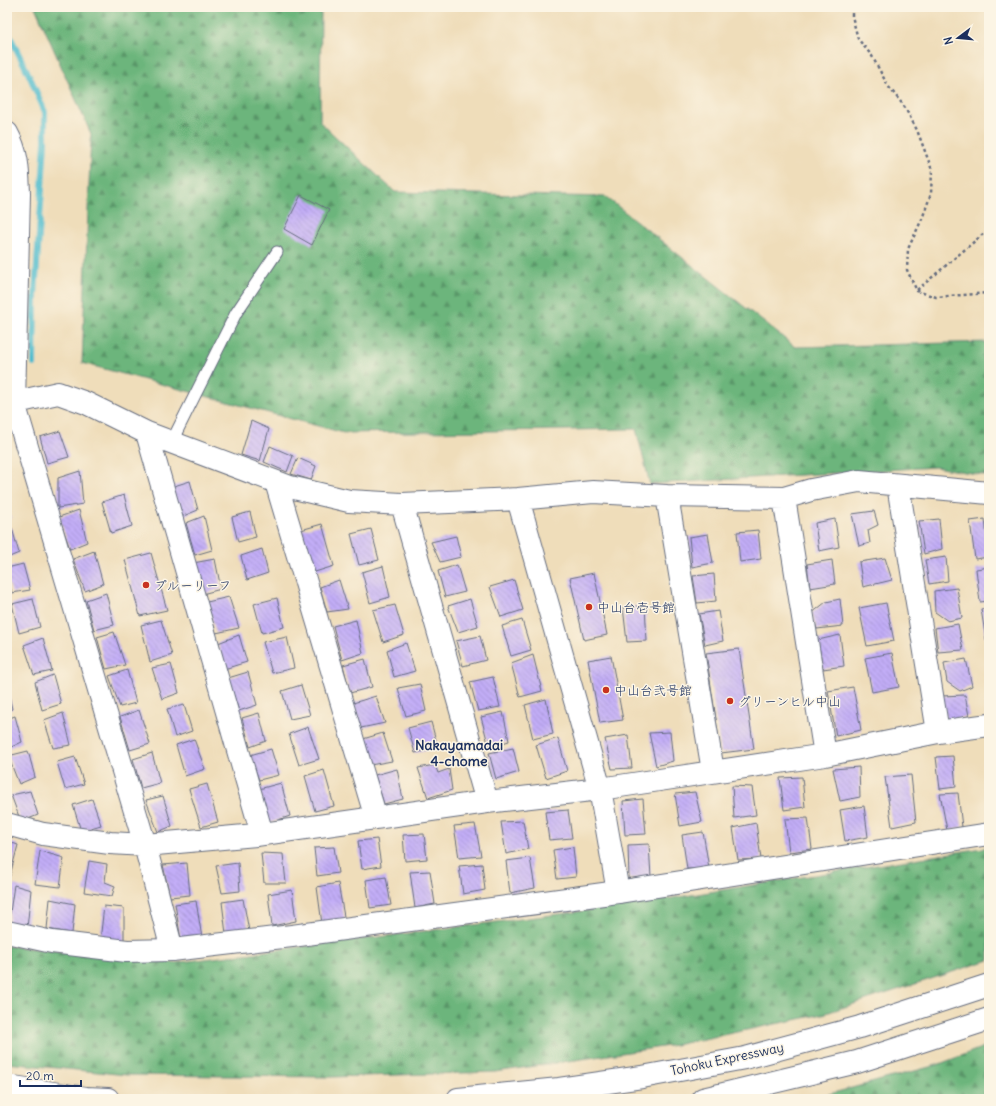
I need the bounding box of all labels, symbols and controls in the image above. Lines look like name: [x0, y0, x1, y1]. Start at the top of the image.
north arrow: [938, 18, 978, 58]
text: N: [941, 35, 956, 46]
place label: ブルーリーフ: [154, 577, 231, 594]
marker: ブルーリーフ: [141, 580, 151, 590]
place label: 中山台壱号館: [597, 599, 675, 616]
marker: 中山台壱号館: [584, 602, 594, 612]
place label: 中山台弐号館: [614, 682, 692, 699]
marker: 中山台弐号館: [601, 685, 611, 695]
place label: グリーンヒル中山: [738, 693, 841, 710]
marker: グリーンヒル中山: [725, 696, 735, 706]
district label: Nakayamadai 4-chome: [415, 736, 503, 770]
street label: Tohoku Expressway: [669, 1039, 785, 1079]
scale bar: [20, 1062, 81, 1088]
text: 20 m: [26, 1068, 54, 1083]

